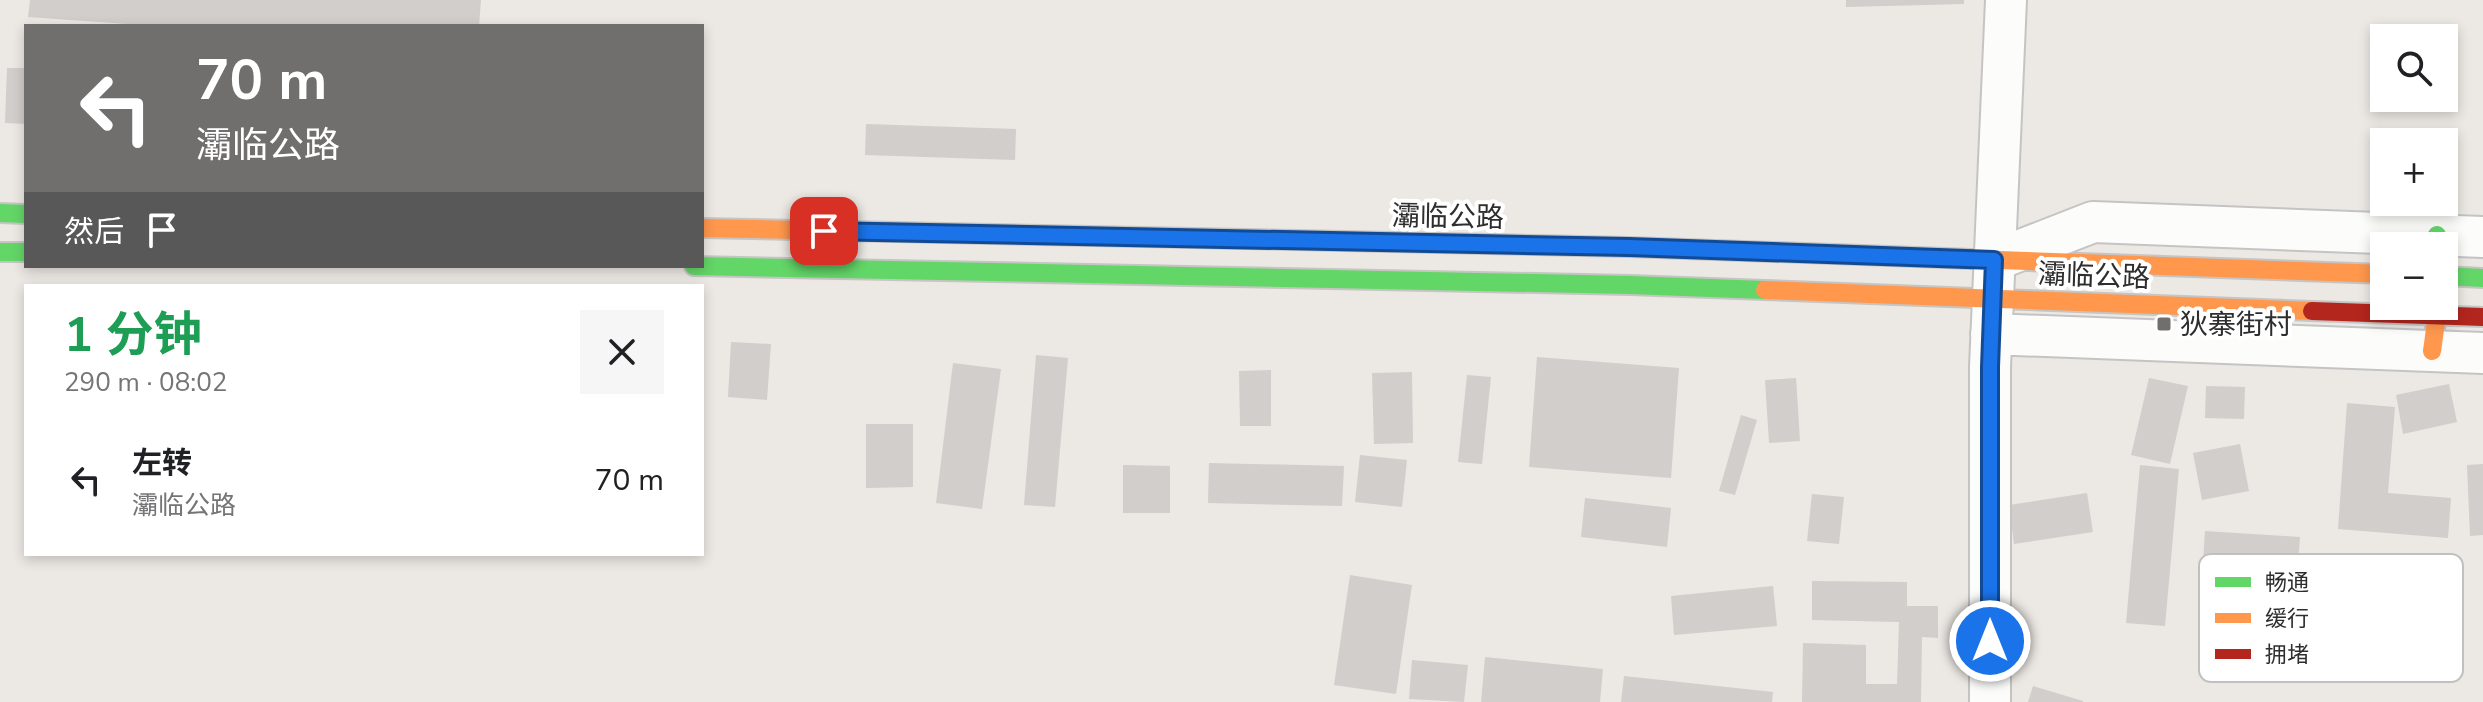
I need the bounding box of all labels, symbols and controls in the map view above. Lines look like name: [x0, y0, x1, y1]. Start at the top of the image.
map controls: [2370, 24, 2458, 320]
button: search: [2370, 24, 2458, 112]
text: 70 m: [196, 42, 327, 119]
icon: left: [64, 56, 168, 160]
text: 灞临公路: [196, 121, 340, 170]
button: +: [2370, 128, 2458, 216]
pin: [790, 197, 858, 265]
street label: 灞临公路: [1392, 197, 1504, 237]
icon: arrive: [140, 208, 184, 252]
icon: arrive: [802, 209, 846, 253]
text: 然后: [64, 212, 124, 253]
button: −: [2370, 232, 2458, 320]
street label: 灞临公路: [2037, 255, 2151, 297]
text: 1 分钟: [64, 302, 202, 368]
place label: 狄寨街村: [2180, 306, 2292, 344]
button: close: [580, 310, 664, 394]
marker: 狄寨街村: [2155, 315, 2173, 333]
text: 290 m · 08:02: [64, 365, 227, 400]
text: 左转: [132, 443, 192, 484]
icon: left: [64, 458, 108, 502]
text: 70 m: [595, 460, 664, 501]
text: 灞临公路: [132, 488, 236, 523]
legend: [2199, 554, 2463, 682]
text: 畅通: [2265, 568, 2309, 598]
position arrow: [1948, 599, 2032, 683]
text: 缓行: [2265, 604, 2309, 634]
text: 拥堵: [2265, 640, 2309, 670]

